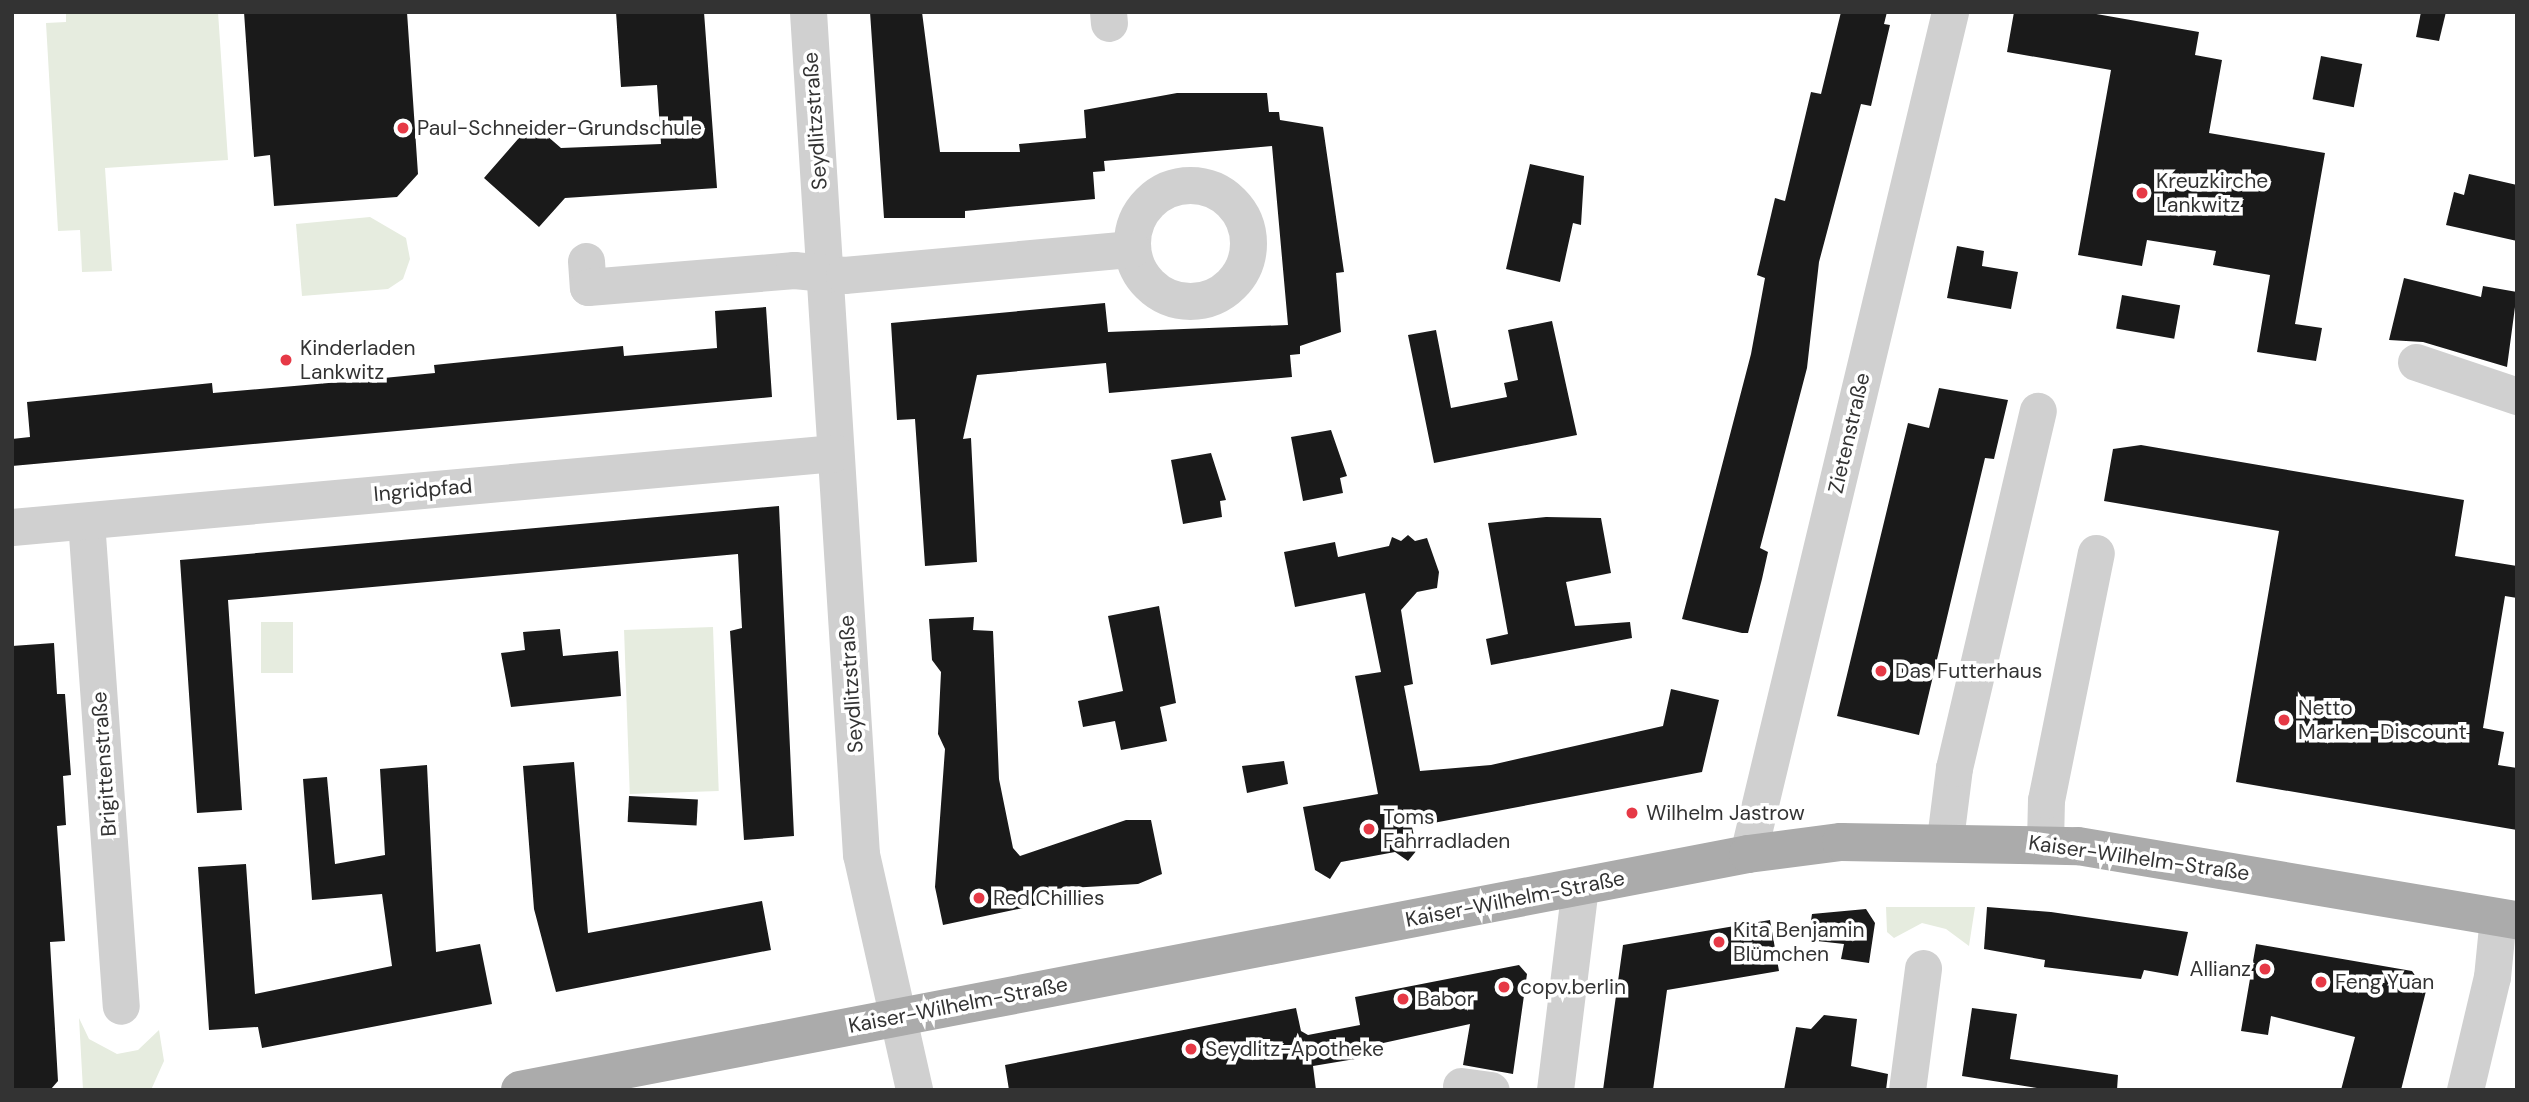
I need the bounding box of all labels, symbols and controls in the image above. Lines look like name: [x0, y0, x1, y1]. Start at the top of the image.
street label: Seydlitzstraße: [798, 51, 832, 191]
place label: Paul-Schneider-Grundschule: [417, 115, 702, 141]
marker: Paul-Schneider-Grundschule: [395, 120, 411, 136]
place label: Kreuzkirche Lankwitz: [2156, 168, 2268, 218]
marker: Kreuzkirche Lankwitz: [2134, 185, 2150, 201]
place label: Kinderladen Lankwitz: [300, 335, 415, 385]
marker: Kinderladen Lankwitz: [278, 352, 294, 368]
street label: Zietenstraße: [1823, 370, 1875, 496]
street label: Ingridpfad: [373, 473, 473, 507]
street label: Seydlitzstraße: [834, 614, 868, 754]
place label: Das Futterhaus: [1895, 658, 2042, 684]
marker: Das Futterhaus: [1873, 663, 1889, 679]
street label: Brigittenstraße: [86, 691, 122, 837]
place label: Netto Marken-Discount: [2298, 695, 2467, 745]
marker: Netto Marken-Discount: [2276, 712, 2292, 728]
place label: Wilhelm Jastrow: [1646, 800, 1805, 826]
place label: Toms Fahrradladen: [1383, 804, 1510, 854]
marker: Wilhelm Jastrow: [1624, 805, 1640, 821]
marker: Toms Fahrradladen: [1361, 821, 1377, 837]
street label: Kaiser-Wilhelm-Straße: [2027, 830, 2251, 886]
street label: Kaiser-Wilhelm-Straße: [1403, 865, 1627, 933]
place label: Red Chillies: [993, 885, 1105, 911]
marker: Red Chillies: [971, 890, 987, 906]
place label: Kita Benjamin Blümchen: [1733, 917, 1865, 967]
marker: Kita Benjamin Blümchen: [1711, 934, 1727, 950]
place label: Allianz: [2190, 956, 2251, 982]
marker: Allianz: [2257, 961, 2273, 977]
place label: Feng Yuan: [2335, 969, 2434, 995]
street label: Kaiser-Wilhelm-Straße: [846, 971, 1070, 1039]
place label: copv.berlin: [1520, 974, 1626, 1000]
marker: Feng Yuan: [2313, 974, 2329, 990]
marker: copv.berlin: [1494, 977, 1514, 997]
place label: Babor: [1417, 986, 1474, 1012]
marker: Babor: [1395, 991, 1411, 1007]
place label: Seydlitz-Apotheke: [1205, 1036, 1384, 1062]
marker: Seydlitz-Apotheke: [1183, 1041, 1199, 1057]

